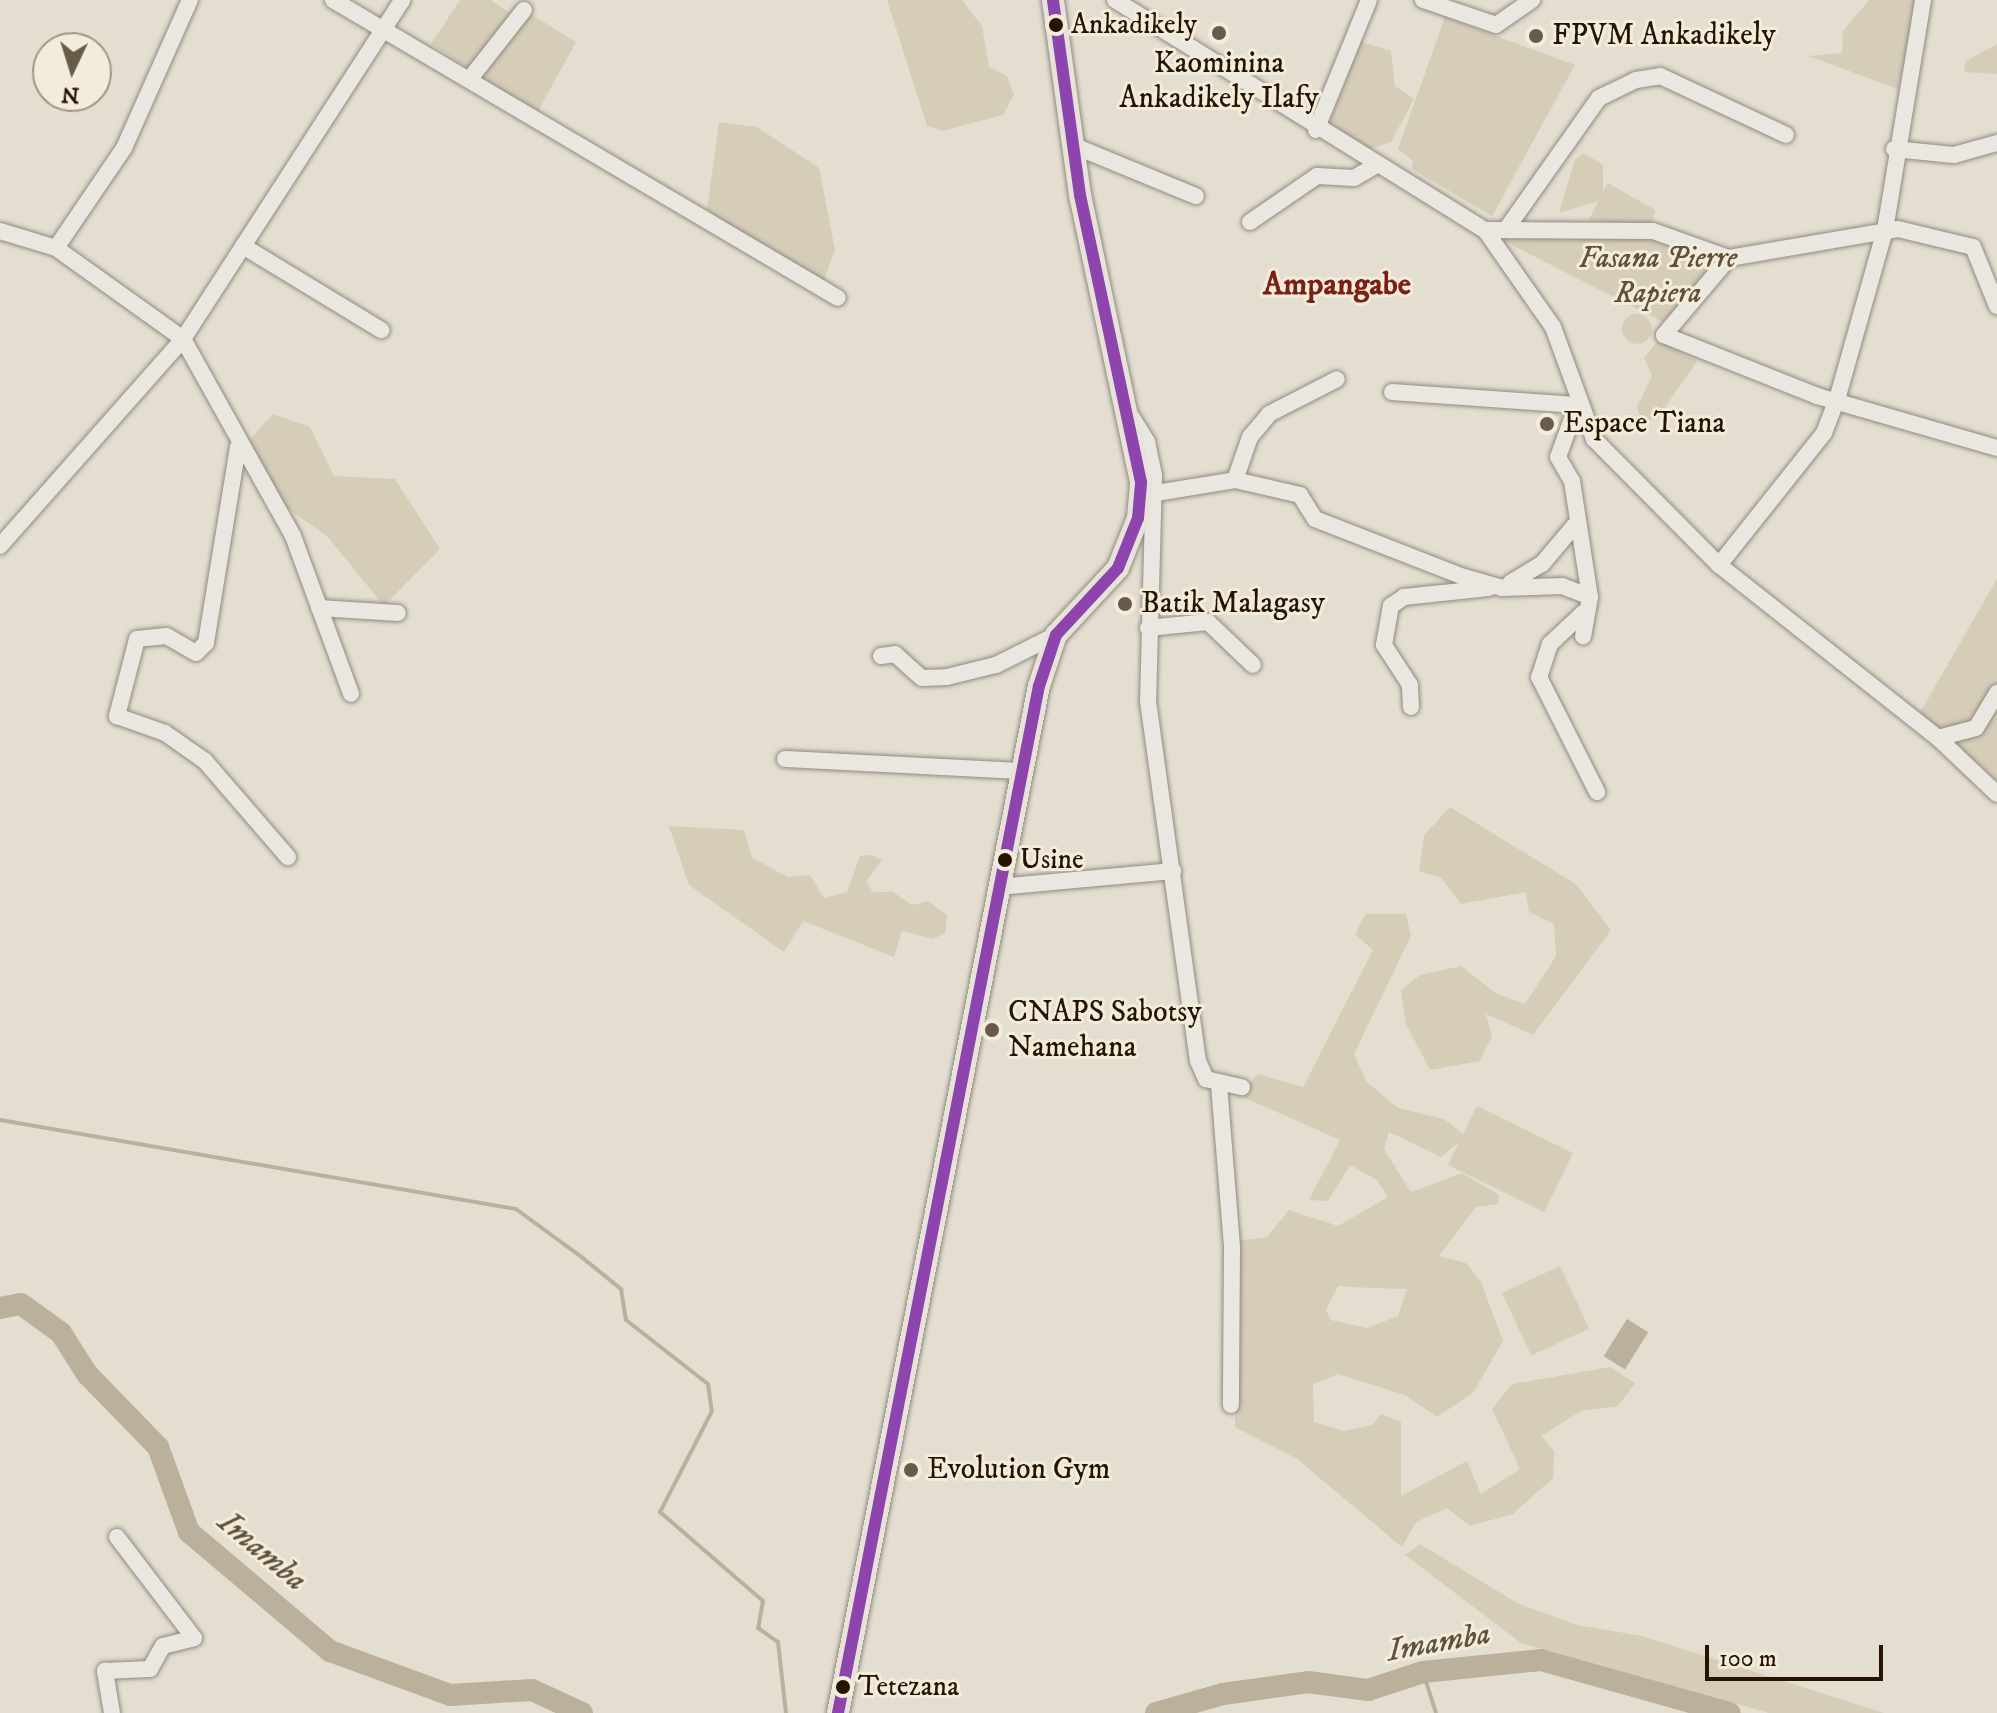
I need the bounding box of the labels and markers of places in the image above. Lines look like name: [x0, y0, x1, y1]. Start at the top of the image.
place label: Ankadikely: [1071, 8, 1197, 42]
marker: Ankadikely: [1048, 17, 1064, 33]
place label: FPVM Ankadikely: [1552, 18, 1776, 54]
marker: Kaominina Ankadikely Ilafy: [1210, 24, 1228, 42]
marker: FPVM Ankadikely: [1527, 27, 1545, 45]
place label: Kaominina Ankadikely Ilafy: [1119, 46, 1319, 116]
place label: Espace Tiana: [1563, 406, 1725, 442]
marker: Espace Tiana: [1538, 415, 1556, 433]
place label: Batik Malagasy: [1141, 586, 1325, 622]
marker: Batik Malagasy: [1116, 595, 1134, 613]
place label: Usine: [1020, 843, 1084, 877]
marker: Usine: [997, 852, 1013, 868]
place label: CNAPS Sabotsy Namehana: [1008, 995, 1202, 1066]
marker: CNAPS Sabotsy Namehana: [983, 1021, 1001, 1039]
place label: Evolution Gym: [927, 1452, 1110, 1488]
marker: Evolution Gym: [902, 1461, 920, 1479]
place label: Tetezana: [858, 1670, 959, 1704]
marker: Tetezana: [835, 1679, 851, 1695]

